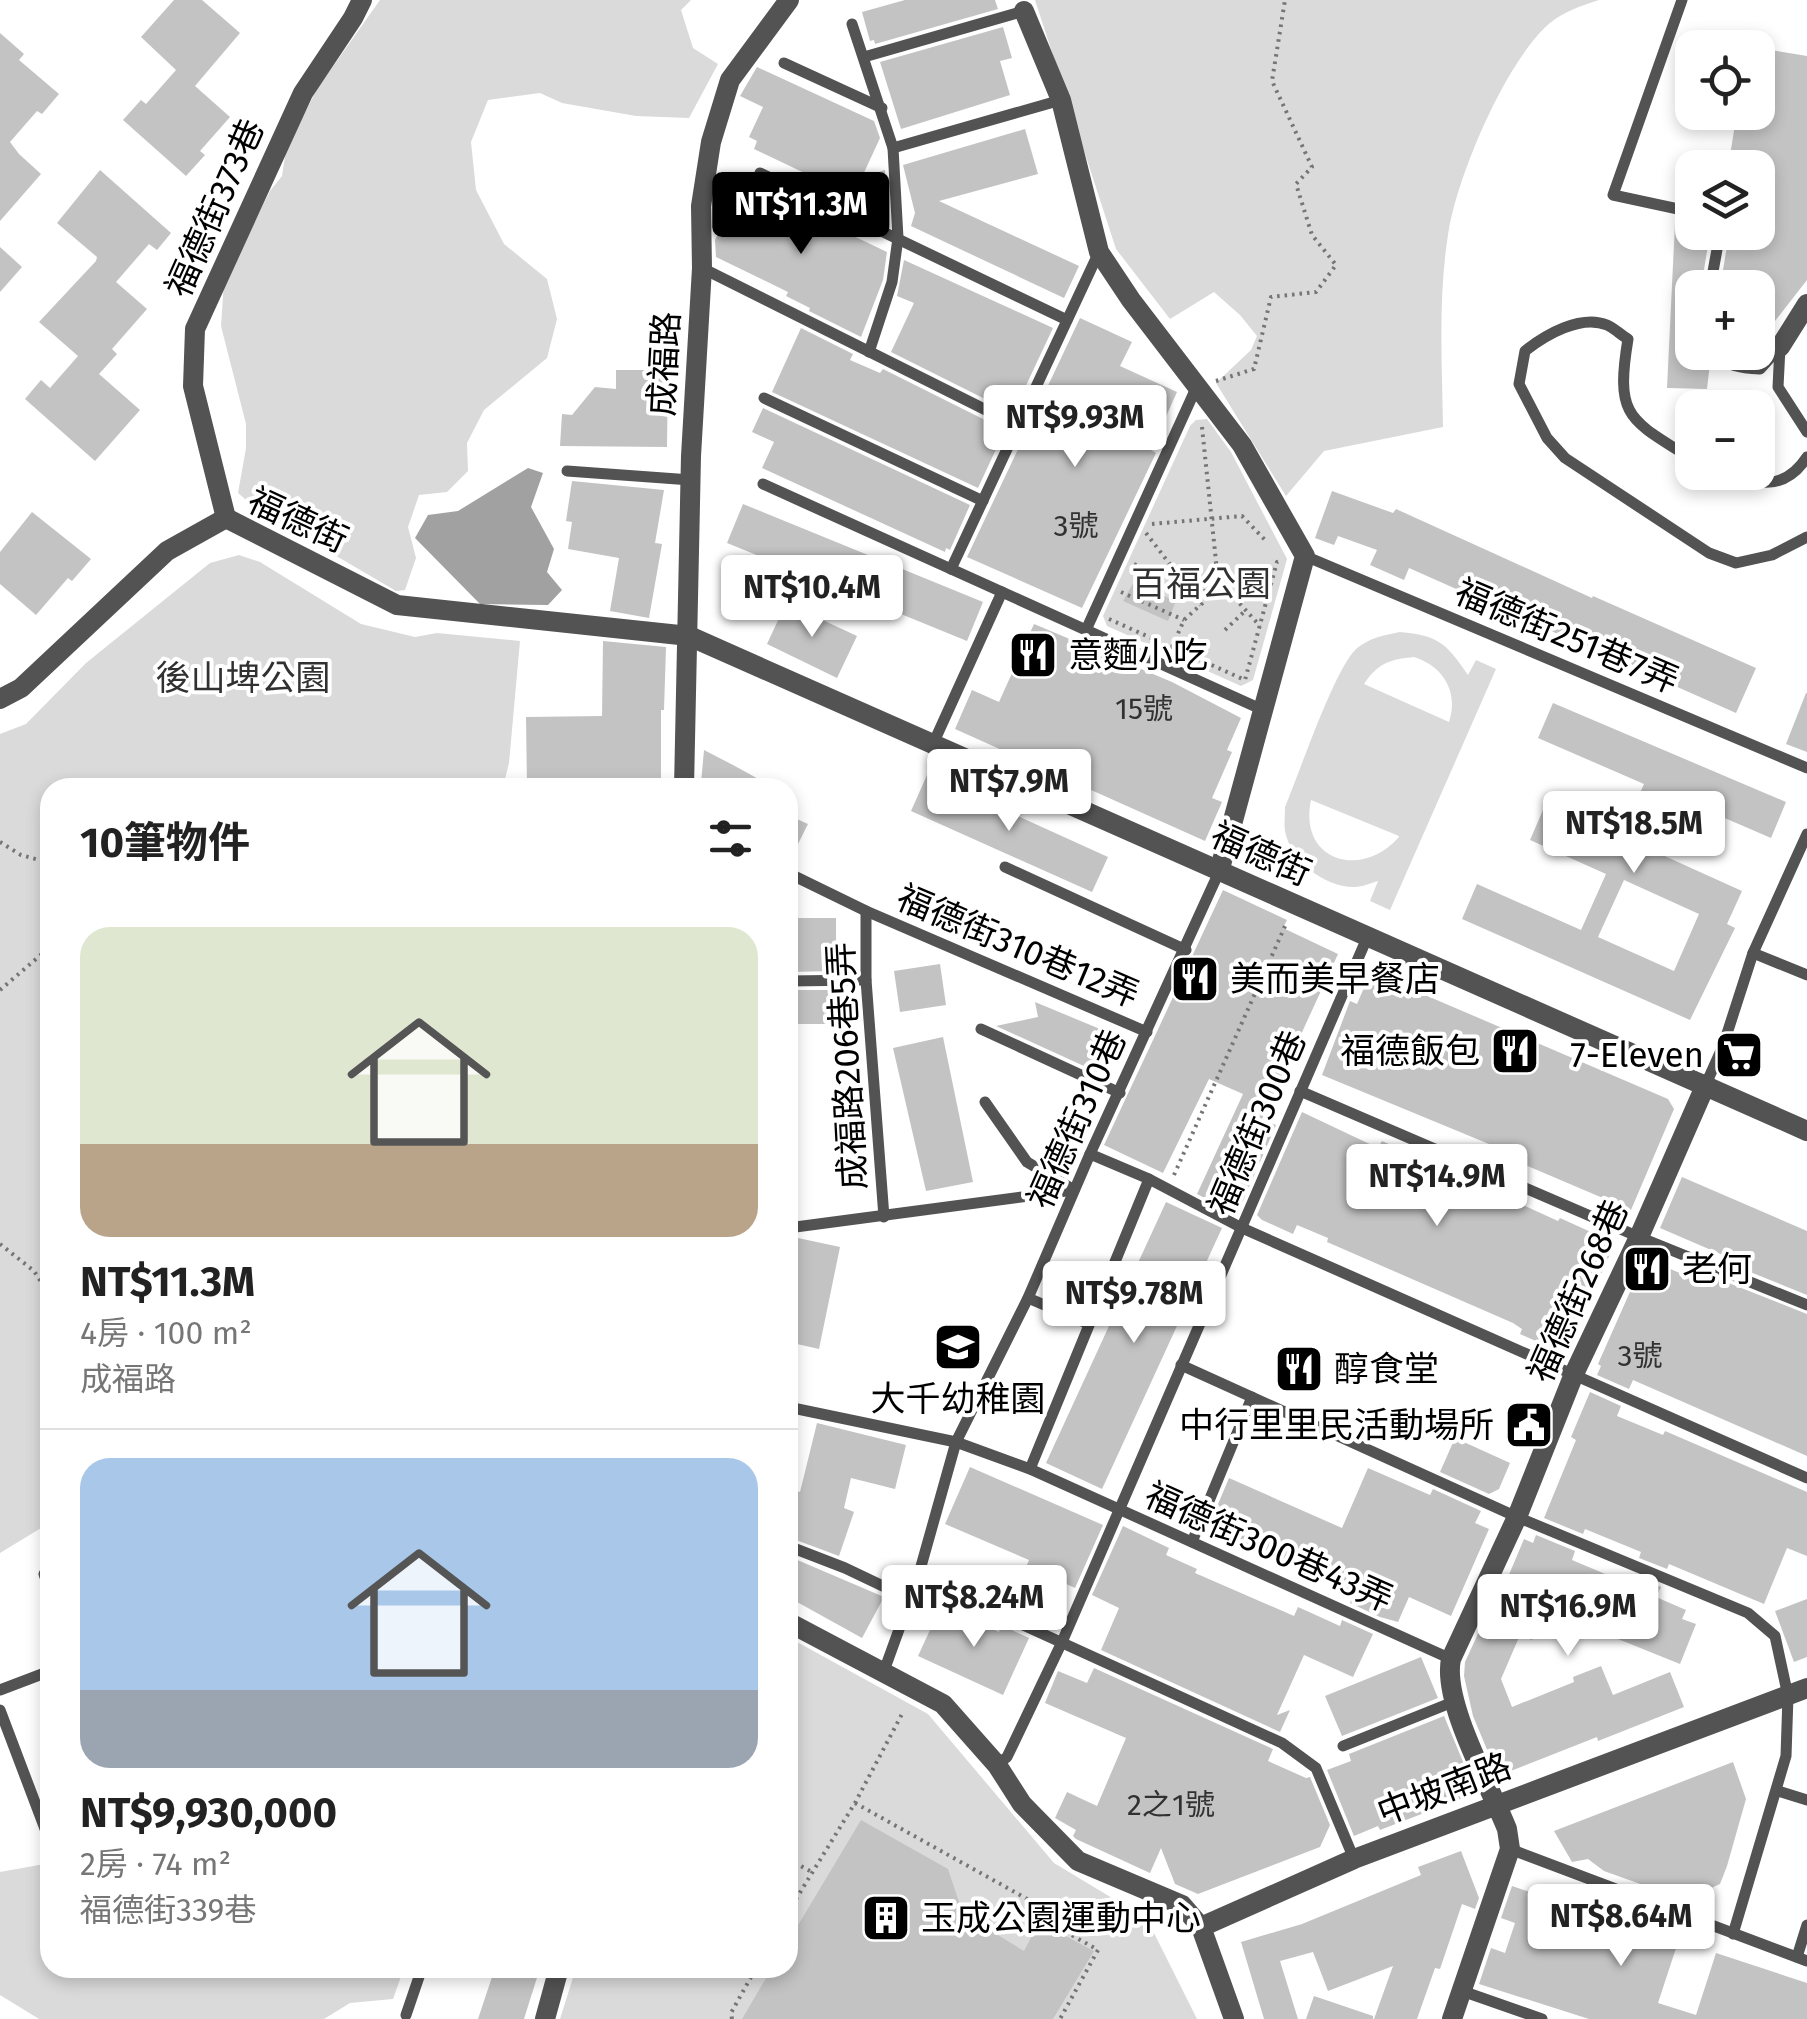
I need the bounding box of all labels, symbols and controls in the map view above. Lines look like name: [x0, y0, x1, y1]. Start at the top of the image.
map controls: [1675, 30, 1775, 490]
button: locate: [1675, 30, 1775, 130]
street label: 福德街373巷: [157, 113, 273, 303]
button: layers: [1675, 150, 1775, 250]
pin: NT$11.3M: [698, 172, 904, 257]
text: NT$11.3M: [734, 185, 868, 223]
button: +: [1675, 270, 1775, 370]
street label: 成福路: [640, 310, 688, 418]
pin: NT$9.93M: [972, 385, 1178, 470]
button: −: [1675, 390, 1775, 490]
text: NT$9.93M: [1006, 398, 1144, 436]
street label: 福德街: [242, 479, 354, 561]
house number: 3號: [1054, 508, 1098, 544]
pin: NT$10.4M: [709, 555, 915, 640]
park label: 百福公園: [1131, 563, 1271, 605]
text: NT$10.4M: [743, 568, 881, 606]
street label: 福德街251巷7弄: [1449, 570, 1685, 702]
restaurant icon: 意麵小吃: [1007, 629, 1059, 681]
place label: 意麵小吃: [1068, 634, 1208, 676]
park label: 後山埤公園: [155, 657, 331, 699]
house number: 15號: [1115, 691, 1173, 727]
pin: NT$7.9M: [917, 749, 1101, 834]
text: NT$7.9M: [949, 762, 1069, 800]
pin: NT$18.5M: [1531, 791, 1737, 876]
text: NT$18.5M: [1565, 804, 1703, 842]
icon: filters: [703, 811, 758, 866]
street label: 福德街: [1204, 813, 1318, 895]
text: 10筆物件: [80, 818, 250, 868]
street label: 福德街310巷12弄: [891, 876, 1145, 1016]
street label: 成福路206巷5弄: [820, 941, 874, 1191]
restaurant icon: 美而美早餐店: [1169, 953, 1221, 1005]
place label: 美而美早餐店: [1230, 958, 1440, 1000]
icon: home: [329, 992, 509, 1172]
street label: 福德街310巷: [1019, 1023, 1135, 1215]
street label: 福德街300巷: [1199, 1024, 1315, 1222]
restaurant icon: 福德飯包: [1489, 1025, 1541, 1077]
supermarket icon: 7-Eleven: [1713, 1029, 1765, 1081]
place label: 福德飯包: [1340, 1030, 1480, 1072]
place label: 7-Eleven: [1570, 1034, 1704, 1076]
pin: NT$14.9M: [1334, 1144, 1540, 1229]
text: NT$14.9M: [1368, 1157, 1506, 1195]
street label: 福德街268巷: [1519, 1193, 1637, 1389]
restaurant icon: 老何: [1621, 1243, 1673, 1295]
place label: 老何: [1682, 1248, 1752, 1290]
text: NT$11.3M: [80, 1257, 255, 1307]
pin: NT$9.78M: [1031, 1261, 1237, 1346]
text: NT$9.78M: [1065, 1274, 1203, 1312]
text: 4房 · 100 m²: [80, 1314, 252, 1352]
school or university icon: 大千幼稚園: [932, 1321, 984, 1373]
house number: 3號: [1618, 1338, 1662, 1374]
restaurant icon: 醇食堂: [1273, 1343, 1325, 1395]
place label: 醇食堂: [1334, 1348, 1439, 1390]
text: 成福路: [80, 1360, 176, 1398]
place label: 大千幼稚園: [870, 1378, 1046, 1420]
public building icon: 中行里里民活動場所: [1503, 1399, 1555, 1451]
place label: 中行里里民活動場所: [1179, 1404, 1494, 1446]
street label: 福德街300巷43弄: [1138, 1474, 1400, 1620]
icon: home: [329, 1523, 509, 1703]
pin: NT$8.24M: [871, 1565, 1077, 1650]
pin: NT$16.9M: [1465, 1574, 1671, 1659]
text: NT$8.24M: [904, 1578, 1044, 1616]
text: NT$16.9M: [1499, 1587, 1637, 1625]
street label: 中坡南路: [1371, 1744, 1517, 1834]
house number: 2之1號: [1127, 1787, 1215, 1823]
text: NT$9,930,000: [80, 1788, 337, 1838]
text: 2房 · 74 m²: [80, 1845, 231, 1883]
pin: NT$8.64M: [1518, 1884, 1724, 1969]
text: 福德街339巷: [80, 1891, 256, 1929]
building icon: 玉成公園運動中心: [860, 1892, 912, 1944]
place label: 玉成公園運動中心: [921, 1897, 1201, 1939]
text: NT$8.64M: [1550, 1897, 1692, 1935]

